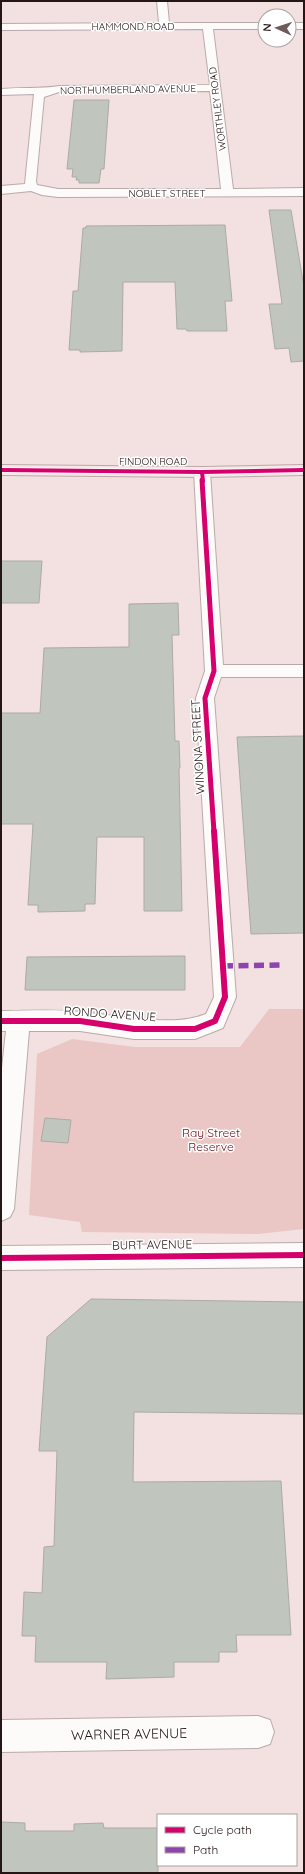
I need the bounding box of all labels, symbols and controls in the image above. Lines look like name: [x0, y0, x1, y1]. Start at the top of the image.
north arrow: [257, 8, 297, 48]
street label: HAMMOND ROAD: [92, 20, 174, 33]
text: N: [260, 23, 274, 32]
street label: WORTHLEY ROAD: [206, 66, 229, 152]
street label: NORTHUMBERLAND AVENUE: [60, 82, 196, 97]
street label: NOBLET STREET: [129, 187, 205, 200]
street label: FINDON ROAD: [119, 455, 187, 468]
street label: WINONA STREET: [188, 699, 207, 795]
street label: RONDO AVENUE: [63, 1003, 157, 1024]
park label: Ray Street Reserve: [182, 1125, 240, 1154]
street label: BURT AVENUE: [112, 1236, 192, 1253]
street label: WARNER AVENUE: [71, 1724, 187, 1744]
legend: [157, 1814, 297, 1866]
text: Cycle path: [193, 1822, 252, 1837]
text: Path: [193, 1842, 218, 1857]

